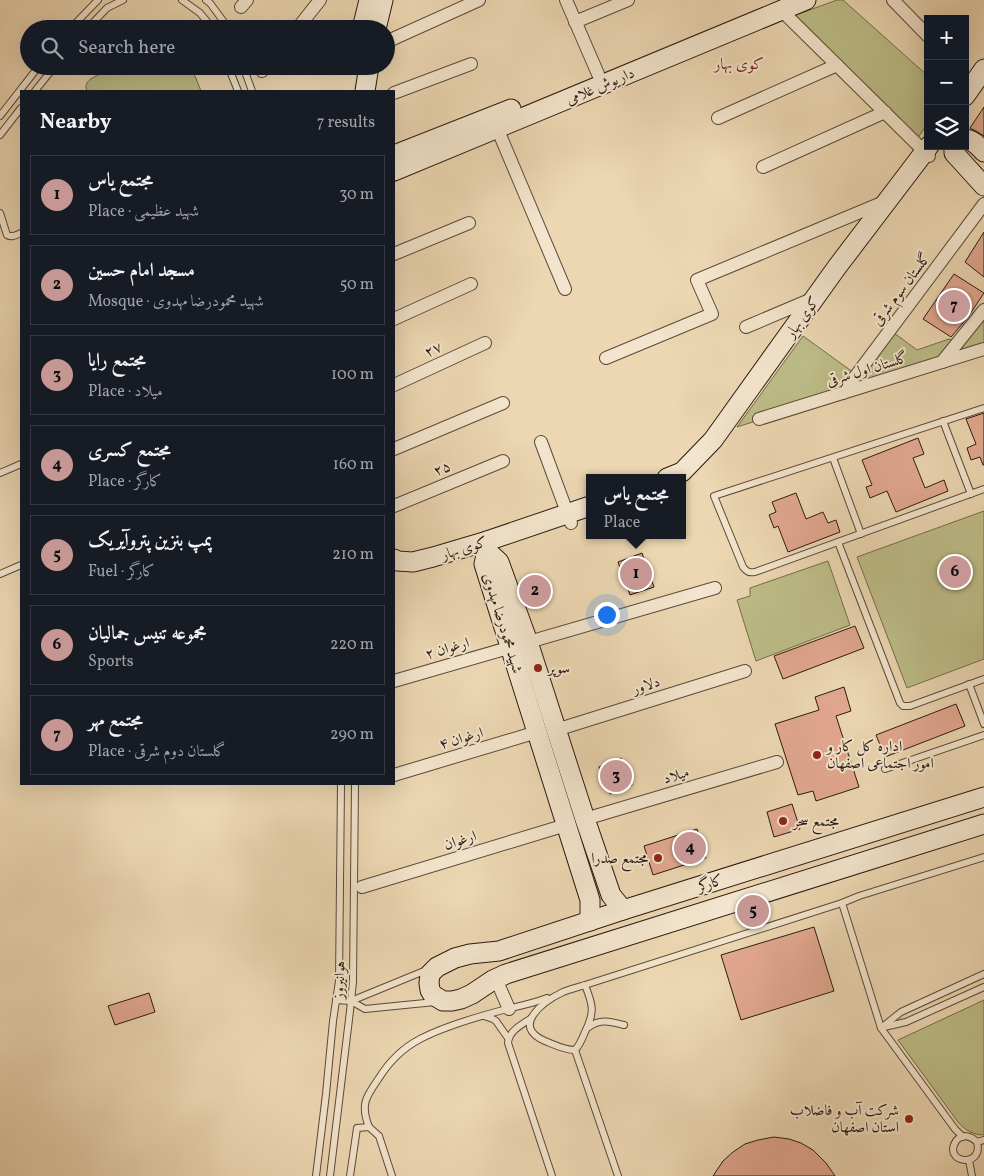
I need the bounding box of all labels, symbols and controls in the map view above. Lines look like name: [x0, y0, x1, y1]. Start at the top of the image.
map controls: [924, 15, 969, 150]
button: +: [924, 15, 969, 60]
search box: [20, 20, 395, 75]
icon: search: [38, 34, 66, 62]
text: Search here: [78, 35, 175, 61]
district label: کوی بهار: [712, 54, 764, 76]
button: −: [924, 60, 969, 105]
street label: داریوش غلامی: [563, 63, 638, 111]
button: layers: [924, 105, 969, 150]
text: Nearby: [40, 108, 111, 137]
text: 7 results: [317, 112, 375, 134]
text: مجتمع یاس: [88, 168, 153, 194]
text: 1: [54, 184, 60, 206]
text: 30 m: [339, 184, 374, 206]
text: Place · شهید عظیمی: [88, 201, 199, 223]
street label: گلستان سوم شرقی: [868, 249, 937, 331]
text: مسجد امام حسین: [88, 258, 195, 284]
text: 2: [53, 274, 61, 296]
text: 50 m: [340, 274, 374, 296]
pin: 7: [938, 287, 970, 325]
text: Mosque · شهید محمودرضا مهدوی: [88, 291, 264, 313]
street label: کوی بهار: [780, 293, 825, 345]
street label: ۲۷: [421, 337, 446, 364]
text: مجتمع رایا: [88, 348, 146, 374]
street label: گلستان اول شرقی: [824, 348, 911, 393]
text: 3: [53, 364, 61, 386]
text: 100 m: [331, 364, 374, 386]
text: Place · میلاد: [88, 381, 163, 403]
text: مجتمع کسری: [88, 438, 171, 464]
text: 4: [52, 454, 62, 476]
text: 160 m: [333, 454, 374, 476]
street label: ۲۵: [430, 456, 455, 482]
text: Place · کارگر: [88, 471, 162, 493]
popup: [586, 474, 686, 539]
text: مجتمع یاس: [604, 482, 668, 508]
text: Place: [604, 512, 640, 534]
text: پمپ بنزین پتروآیریک: [88, 528, 212, 554]
street label: کوی بهار: [437, 533, 490, 567]
text: 5: [53, 544, 61, 566]
text: 210 m: [332, 544, 374, 566]
pin: 6: [939, 553, 971, 591]
pin: 1: [620, 555, 652, 593]
text: Fuel · کارگر: [88, 561, 155, 583]
street label: شهید محمودرضا مهدوی: [476, 571, 527, 676]
pin: 2: [519, 572, 551, 610]
your location: [594, 602, 620, 628]
text: مجموعه تنیس جمالیان: [88, 621, 206, 647]
street label: ارغوان ۲: [423, 633, 472, 666]
text: 6: [53, 634, 61, 656]
text: 220 m: [330, 634, 374, 656]
text: Sports: [88, 651, 134, 673]
place label: سوپر: [546, 659, 570, 680]
marker: سوپر: [532, 662, 544, 674]
street label: دلاور: [628, 672, 663, 701]
text: مجتمع مهر: [88, 708, 143, 734]
street label: ارغوان ۴: [437, 723, 486, 756]
text: 7: [53, 724, 61, 746]
text: 290 m: [330, 724, 374, 746]
place label: اداره کل کار و امور اجتماعی اصفهان: [825, 737, 934, 775]
text: Place · گلستان دوم شرقی: [88, 741, 226, 763]
marker: اداره کل کار و امور اجتماعی اصفهان: [811, 749, 823, 761]
pin: 3: [600, 757, 632, 795]
street label: میلاد: [661, 763, 692, 790]
place label: مجتمع سحر: [791, 812, 839, 835]
marker: مجتمع سحر: [777, 815, 789, 827]
street label: ارغوان: [441, 827, 479, 856]
pin: 4: [674, 829, 706, 867]
place label: مجتمع صدرا: [591, 849, 648, 872]
marker: مجتمع صدرا: [652, 852, 664, 864]
street label: کارگر: [693, 870, 726, 899]
pin: 5: [737, 892, 769, 930]
street label: هوانیروز: [329, 961, 352, 1002]
place label: شرکت آب و فاضلاب استان اصفهان: [790, 1101, 899, 1139]
marker: شرکت آب و فاضلاب استان اصفهان: [903, 1113, 915, 1125]

